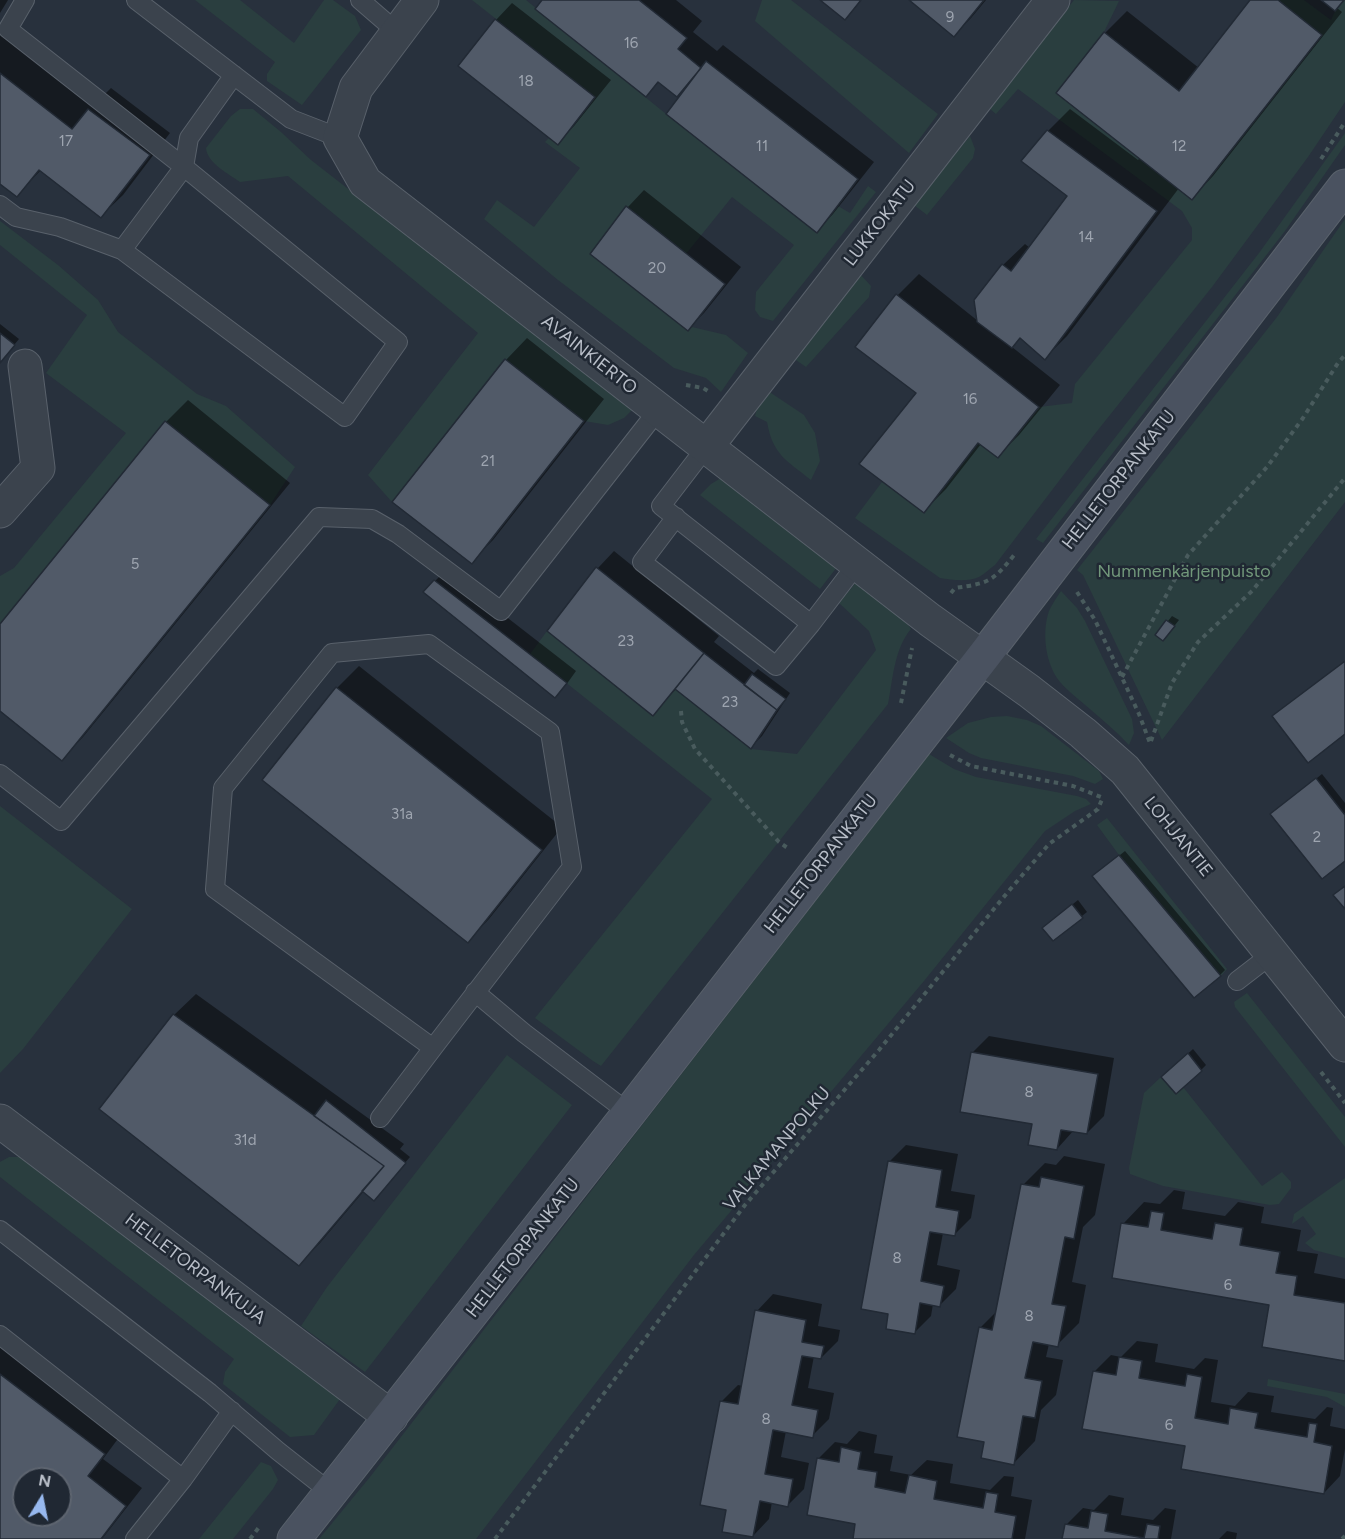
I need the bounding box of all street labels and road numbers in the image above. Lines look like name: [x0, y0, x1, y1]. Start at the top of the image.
street label: LUKKOKATU: [840, 176, 920, 270]
street label: AVAINKIERTO: [537, 311, 641, 399]
street label: HELLETORPANKATU: [1058, 406, 1180, 554]
street label: HELLETORPANKATU: [760, 790, 882, 938]
street label: LOHJANTIE: [1139, 792, 1217, 882]
street label: VALKAMANPOLKU: [719, 1083, 835, 1215]
street label: HELLETORPANKATU: [462, 1174, 584, 1322]
street label: HELLETORPANKUJA: [120, 1209, 270, 1329]

